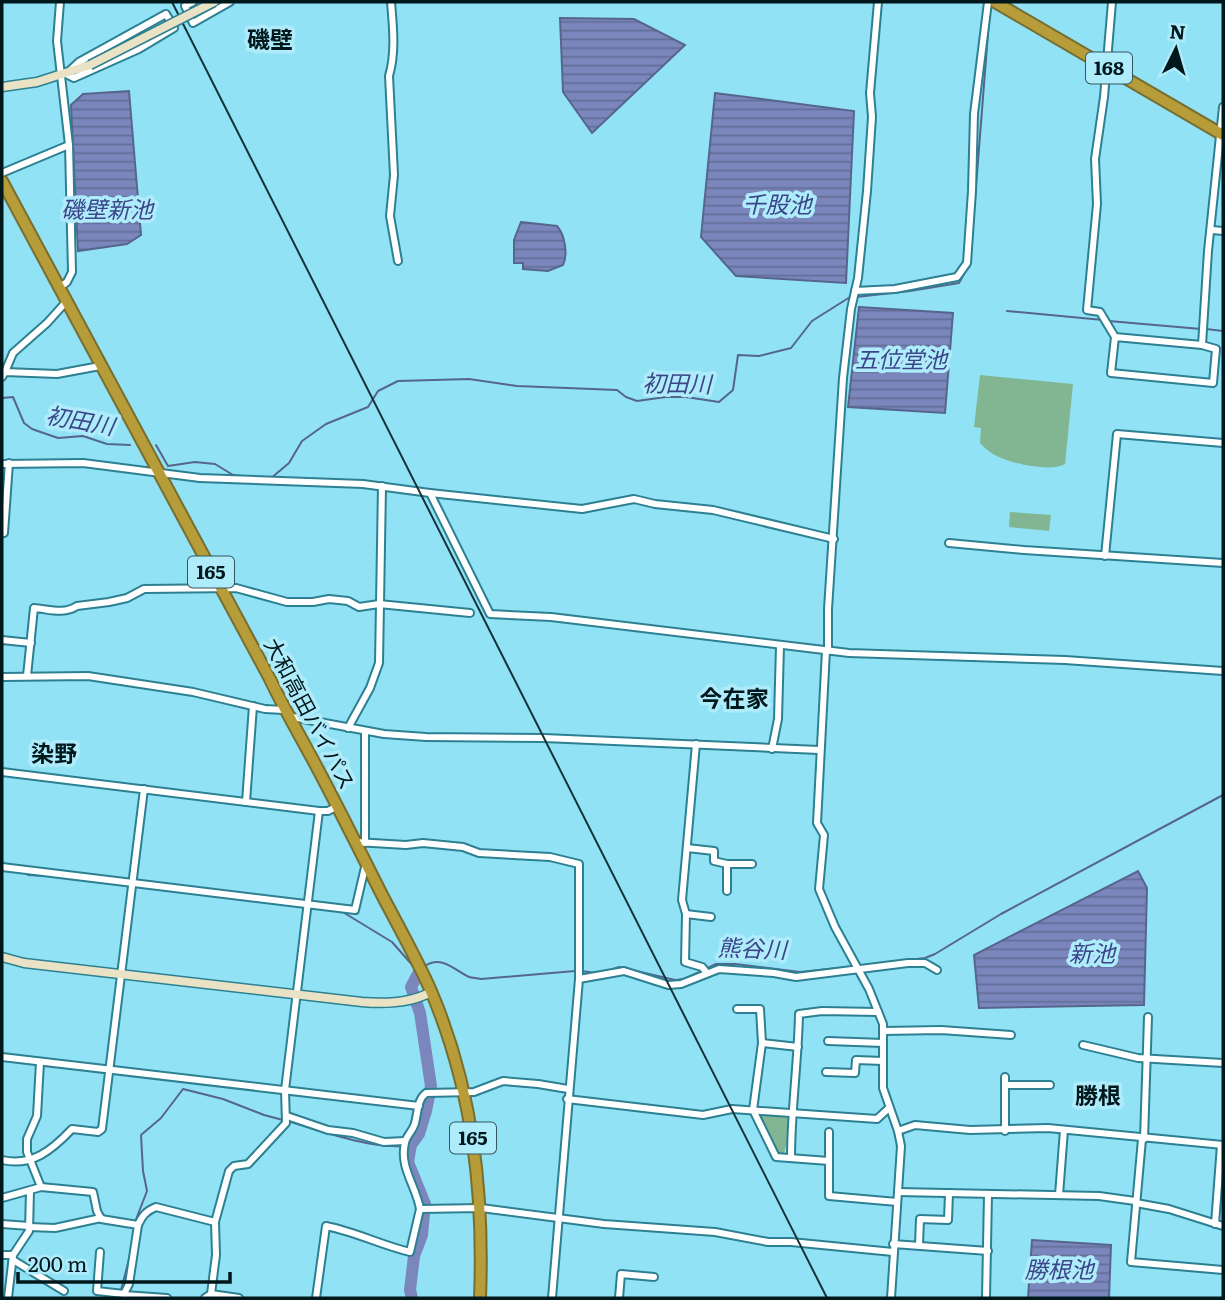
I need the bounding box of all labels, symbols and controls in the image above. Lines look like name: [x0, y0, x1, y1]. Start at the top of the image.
north arrow: [1141, 14, 1211, 84]
text: N: [1168, 16, 1187, 46]
district label: 磯壁: [247, 21, 293, 55]
road number: 168: [1086, 52, 1132, 83]
water label: 千股池: [743, 186, 814, 220]
water label: 磯壁新池: [61, 191, 155, 225]
water label: 五位堂池: [855, 341, 949, 375]
water label: 初田川: [642, 364, 715, 400]
water label: 初田川: [43, 396, 120, 442]
road number: 165: [188, 556, 234, 587]
street label: 大和高田バイパス: [258, 632, 364, 794]
district label: 今在家: [700, 680, 769, 714]
district label: 染野: [31, 735, 77, 769]
water label: 熊谷川: [717, 929, 790, 965]
water label: 新池: [1069, 935, 1117, 969]
district label: 勝根: [1075, 1077, 1121, 1111]
road number: 165: [450, 1122, 496, 1154]
scale bar: [18, 1240, 229, 1284]
text: 200 m: [28, 1247, 88, 1278]
water label: 勝根池: [1025, 1251, 1096, 1285]

